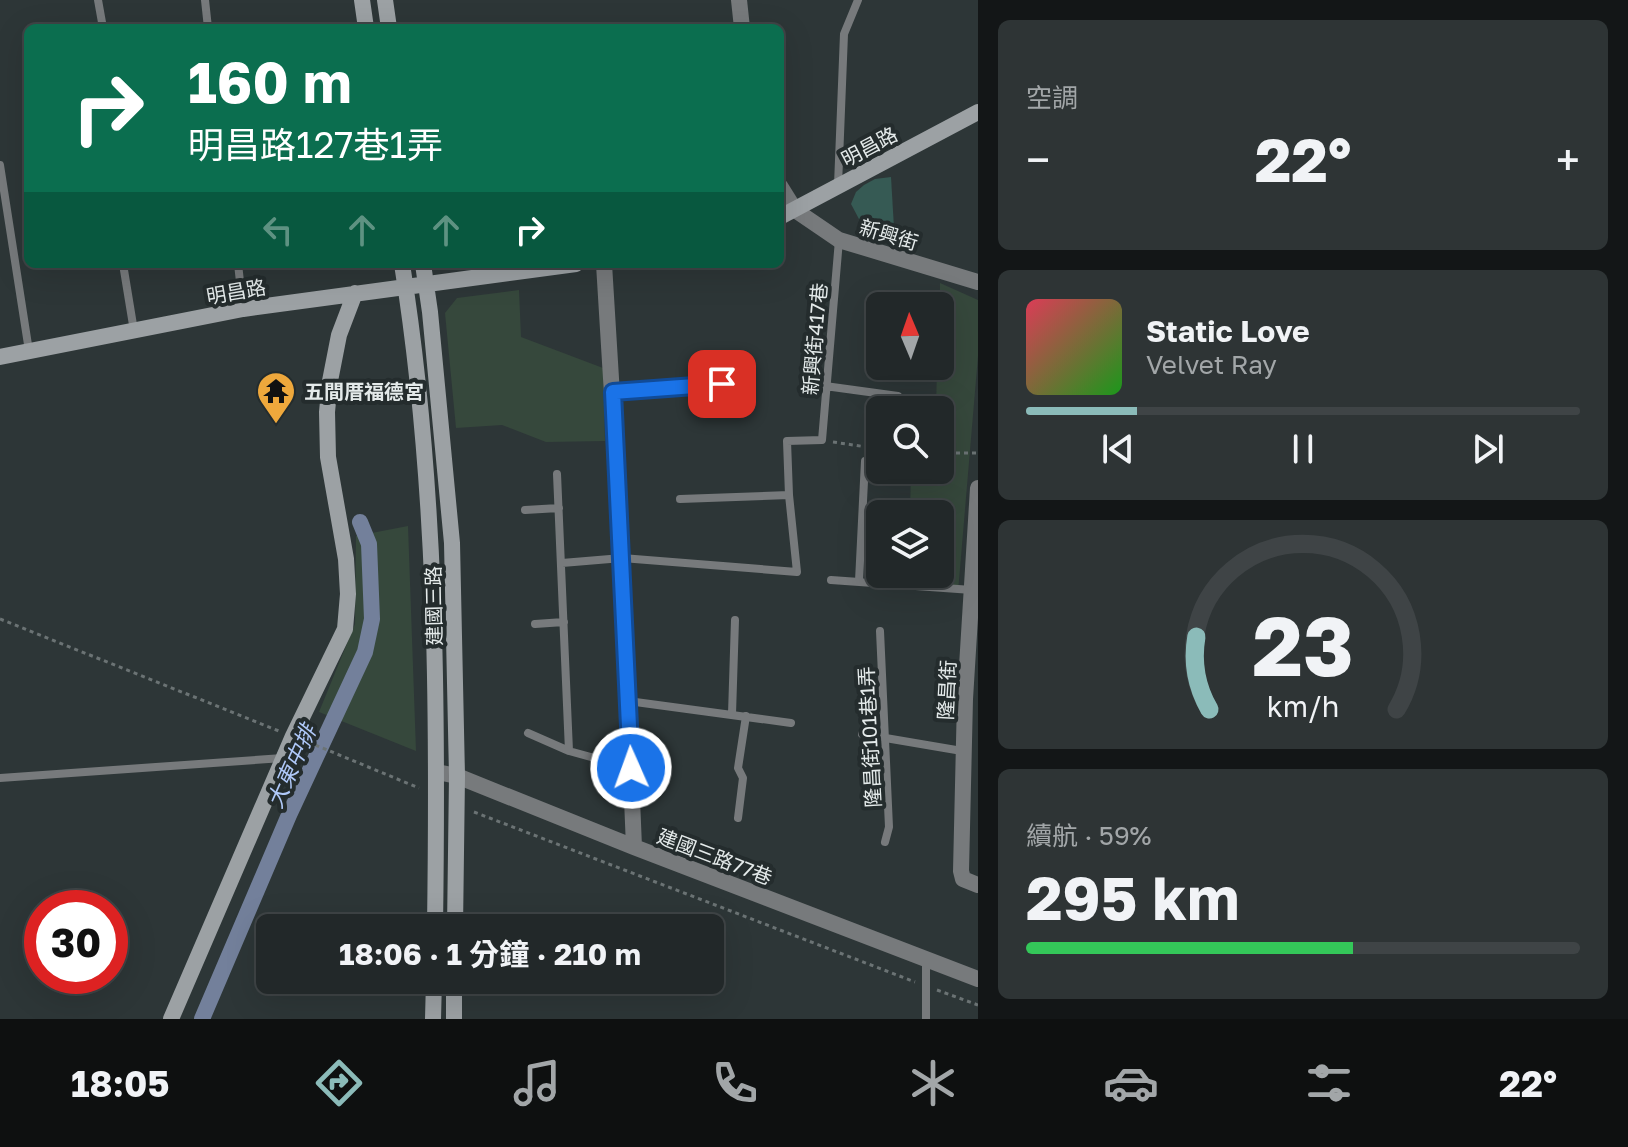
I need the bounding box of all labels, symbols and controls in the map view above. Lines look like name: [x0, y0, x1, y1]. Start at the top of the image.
text: 160 m: [188, 48, 352, 115]
icon: right: [56, 56, 160, 160]
text: 空調: [1026, 82, 1078, 113]
street label: 明昌路: [837, 121, 901, 171]
text: 明昌路127巷1弄: [188, 123, 443, 166]
text: 22°: [1255, 123, 1351, 195]
text: −: [1026, 133, 1050, 186]
text: +: [1556, 133, 1580, 186]
icon: left: [256, 208, 300, 252]
icon: ahead: [340, 208, 384, 252]
icon: ahead: [424, 208, 468, 252]
icon: right: [508, 208, 552, 252]
street label: 新興街: [857, 214, 921, 254]
street label: 明昌路: [204, 274, 268, 308]
street label: 新興街417巷: [797, 282, 831, 396]
north arrow: [866, 292, 954, 380]
map controls: [866, 292, 954, 588]
text: Static Love: [1146, 313, 1310, 349]
text: Velvet Ray: [1146, 349, 1277, 380]
pin: [688, 350, 756, 418]
icon: arrive: [700, 362, 744, 406]
temple icon: 五間厝福德宮: [255, 370, 297, 425]
place label: 五間厝福德宮: [304, 379, 424, 403]
button: search: [866, 396, 954, 484]
icon: previous: [1096, 427, 1140, 471]
icon: pause: [1281, 427, 1325, 471]
icon: next: [1466, 427, 1510, 471]
button: layers: [866, 500, 954, 588]
street label: 建國三路: [420, 566, 446, 646]
text: 23: [1252, 594, 1354, 694]
street label: 隆昌街: [932, 659, 960, 721]
street label: 隆昌街101巷1弄: [853, 666, 885, 808]
text: km/h: [1267, 690, 1339, 724]
water label: 大東中排: [261, 718, 322, 812]
position arrow: [589, 726, 673, 810]
text: 續航 · 59%: [1026, 820, 1151, 851]
street label: 建國三路77巷: [654, 823, 776, 889]
text: 295 km: [1026, 861, 1240, 933]
speed limit sign: 30: [24, 890, 128, 994]
text: 18:06 · 1 分鐘 · 210 m: [339, 936, 641, 972]
icon: directions: [311, 1055, 367, 1111]
icon: music: [509, 1055, 565, 1111]
icon: phone: [707, 1055, 763, 1111]
icon: climate: [905, 1055, 961, 1111]
icon: car: [1103, 1055, 1159, 1111]
icon: filters: [1301, 1055, 1357, 1111]
text: 18:05: [71, 1062, 169, 1105]
text: 22°: [1499, 1062, 1557, 1105]

